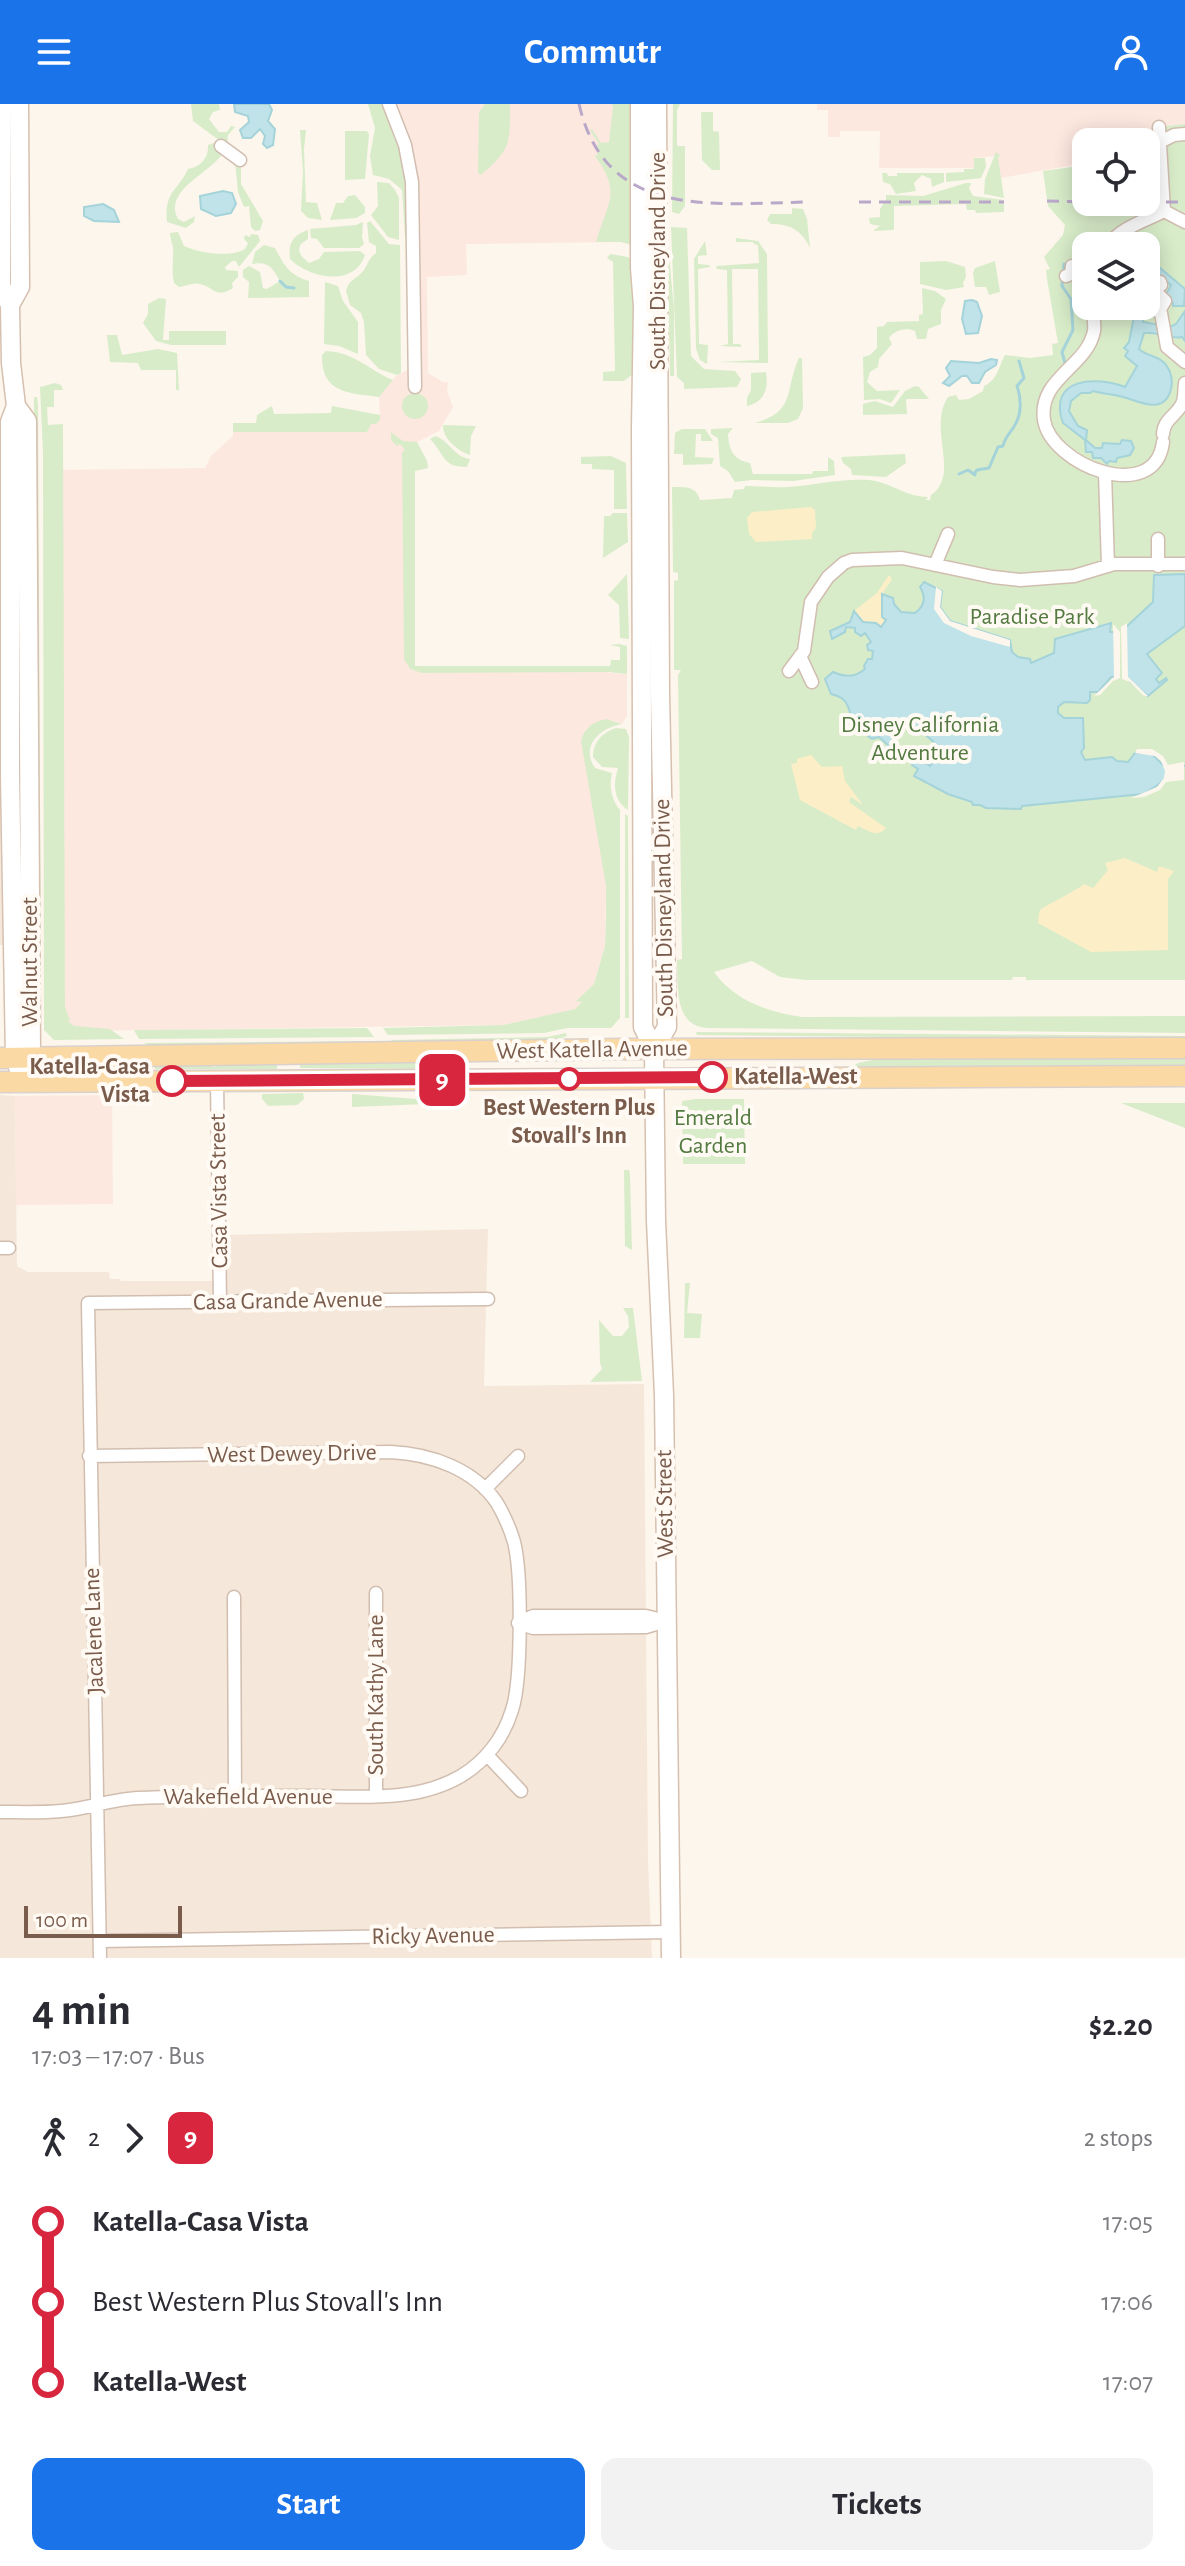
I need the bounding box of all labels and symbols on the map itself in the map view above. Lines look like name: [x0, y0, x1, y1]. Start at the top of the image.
street label: South Disneyland Drive: [646, 152, 670, 370]
park label: Paradise Park: [970, 605, 1094, 629]
park label: Disney California Adventure: [841, 713, 999, 765]
street label: South Disneyland Drive: [650, 799, 678, 1017]
street label: Walnut Street: [18, 897, 42, 1027]
street label: West Katella Avenue: [496, 1036, 688, 1064]
line badge: 9: [416, 1054, 468, 1106]
place label: Katella-Casa Vista: [29, 1055, 150, 1107]
marker: Katella-West: [697, 1062, 727, 1092]
place label: Katella-West: [734, 1065, 857, 1089]
marker: Katella-Casa Vista: [157, 1066, 187, 1096]
marker: Best Western Plus Stovall's Inn: [558, 1068, 580, 1090]
place label: Best Western Plus Stovall's Inn: [483, 1096, 655, 1148]
park label: Emerald Garden: [674, 1106, 752, 1158]
street label: Casa Vista Street: [206, 1113, 232, 1269]
street label: Casa Grande Avenue: [193, 1287, 383, 1315]
street label: West Dewey Drive: [207, 1441, 377, 1467]
street label: West Street: [652, 1449, 678, 1558]
street label: Jacalene Lane: [80, 1567, 108, 1695]
street label: South Kathy Lane: [364, 1614, 388, 1776]
street label: Wakefield Avenue: [163, 1785, 333, 1809]
scale bar: [24, 1902, 182, 1938]
street label: Ricky Avenue: [371, 1923, 495, 1949]

